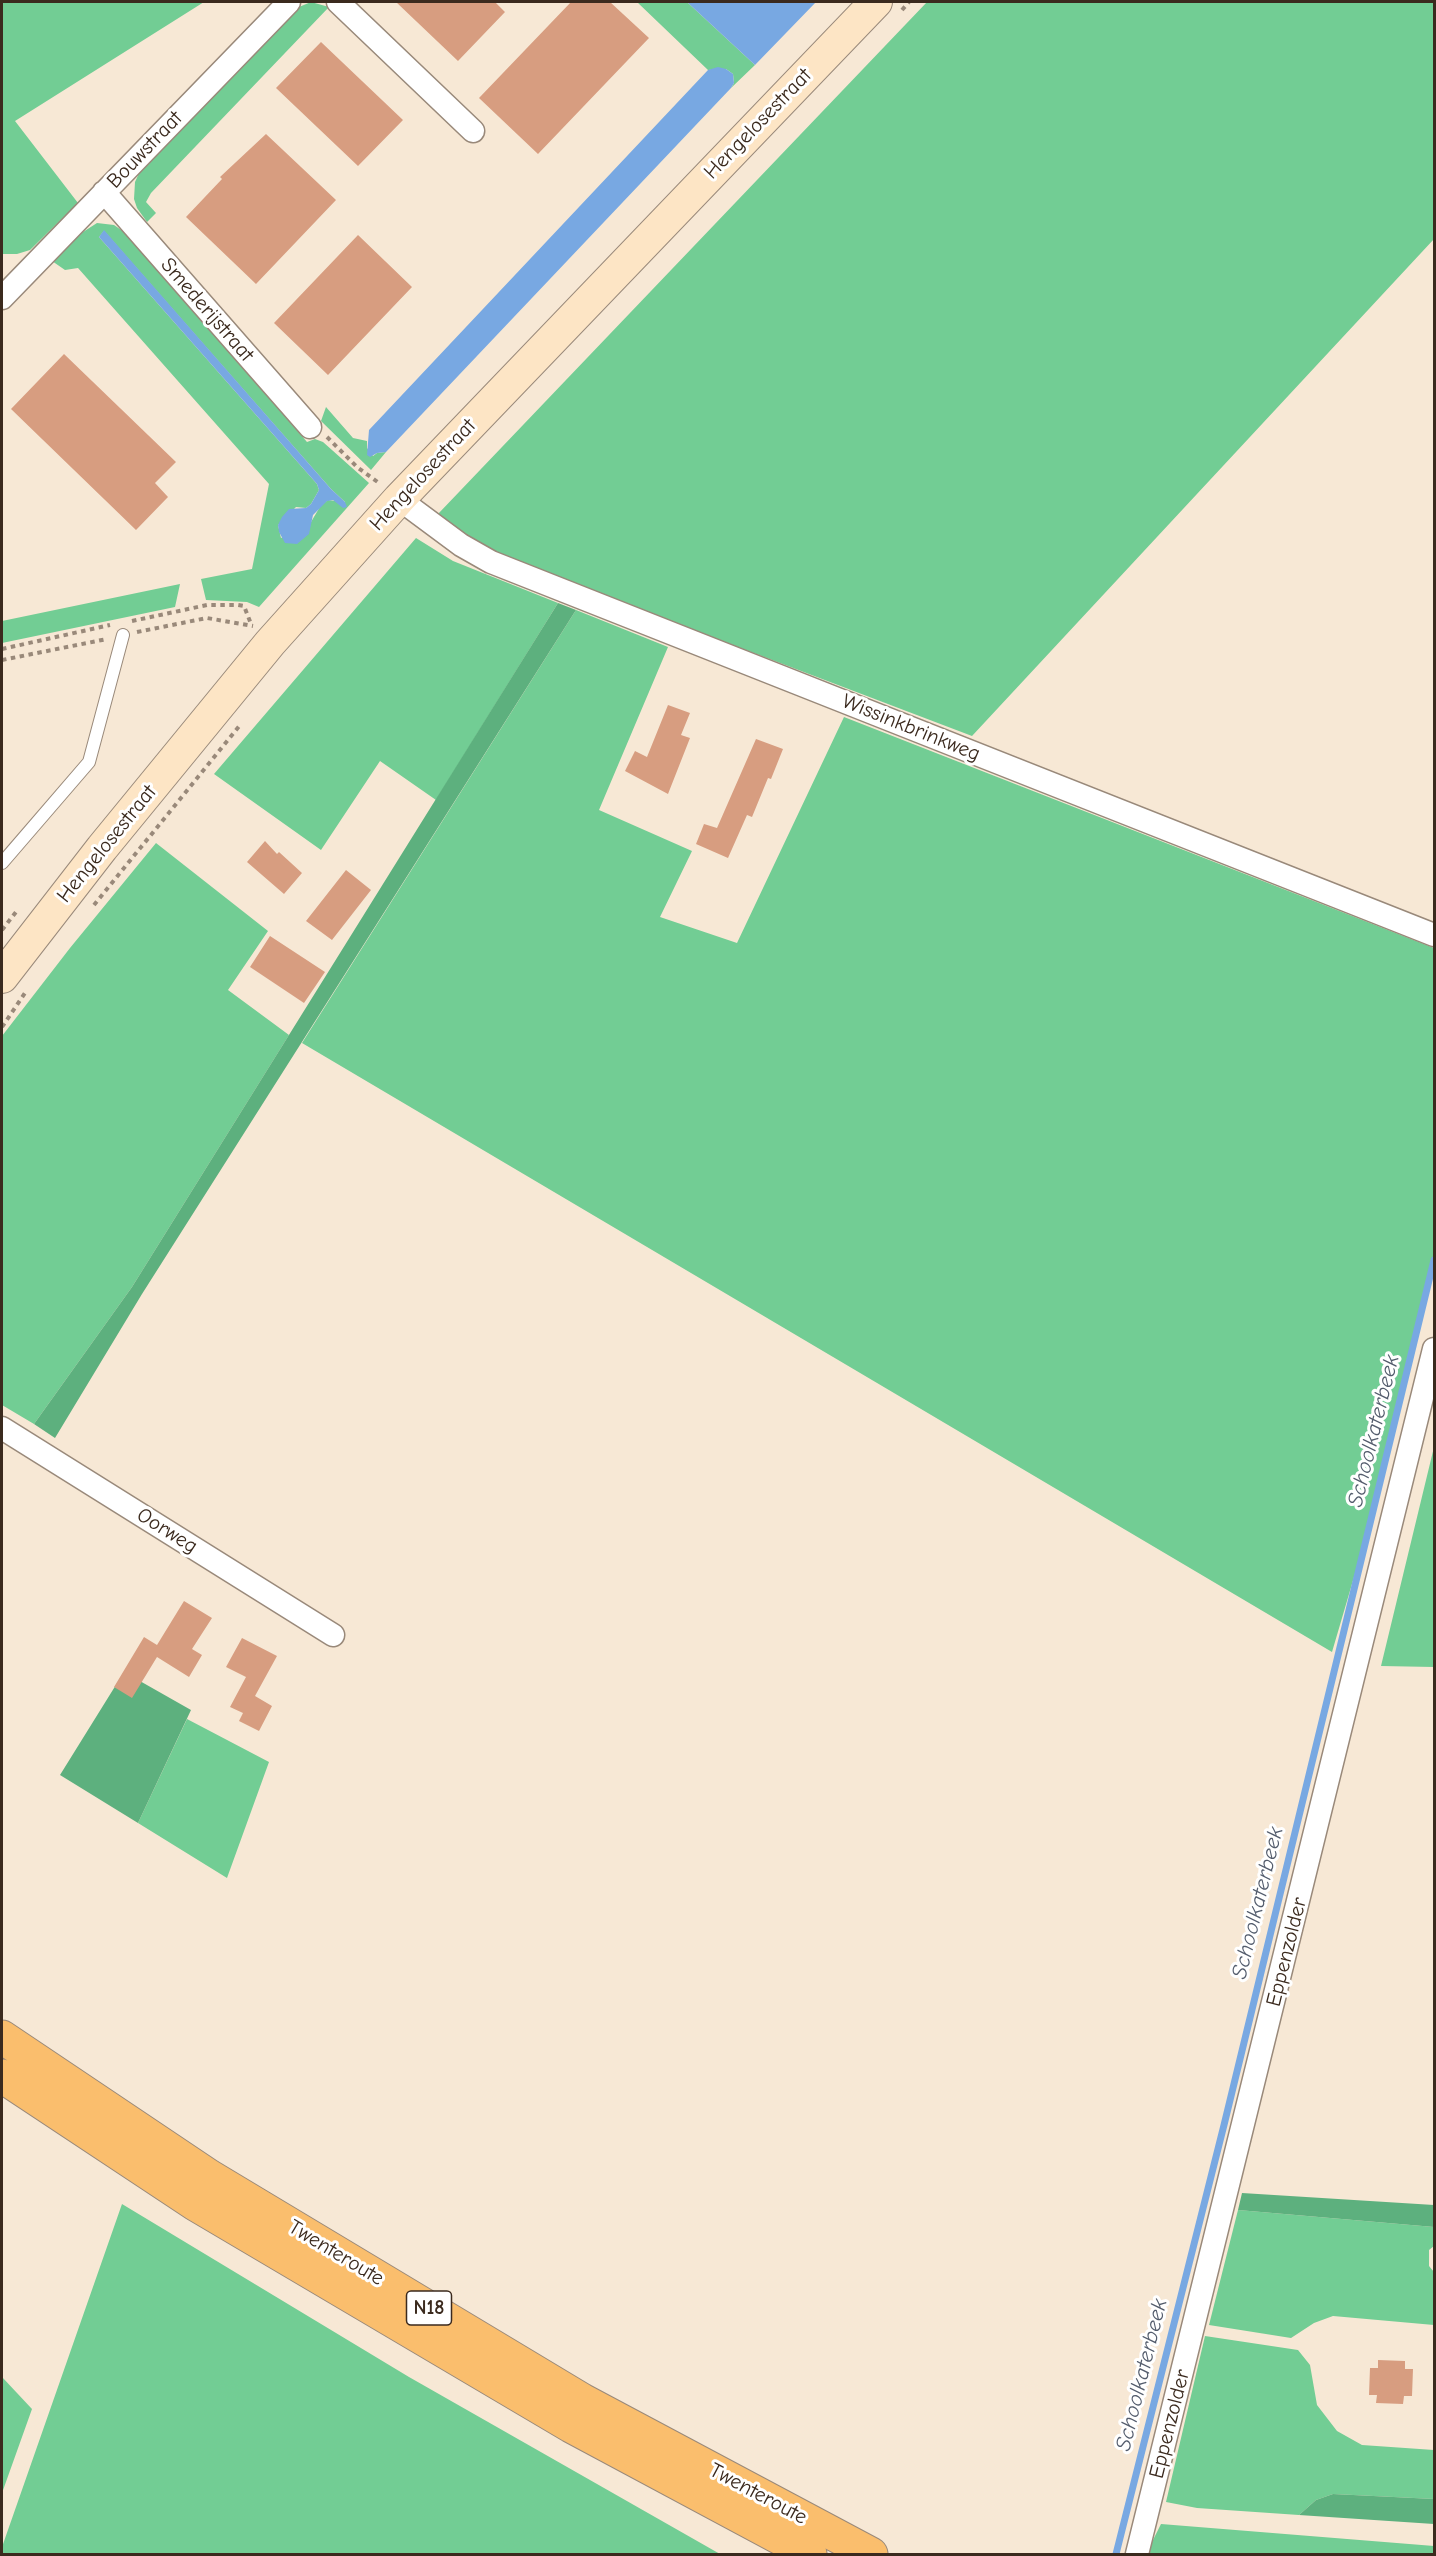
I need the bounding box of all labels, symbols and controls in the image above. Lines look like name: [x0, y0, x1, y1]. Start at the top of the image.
street label: Hengelosestraat: [699, 63, 817, 185]
street label: Bouwstraat: [102, 106, 188, 194]
street label: Smederijstraat: [155, 253, 259, 367]
street label: Hengelosestraat: [365, 414, 481, 536]
street label: Wissinkbrinkweg: [838, 689, 984, 767]
street label: Hengelosestraat: [52, 780, 162, 908]
water label: Schoolkaterbeek: [1342, 1352, 1406, 1510]
street label: Oorweg: [132, 1503, 202, 1559]
water label: Schoolkaterbeek: [1226, 1824, 1290, 1982]
street label: Eppenzolder: [1261, 1895, 1313, 2009]
street label: Twenteroute: [284, 2215, 388, 2291]
road number: N18: [406, 2291, 452, 2325]
water label: Schoolkaterbeek: [1110, 2296, 1174, 2454]
street label: Eppenzolder: [1144, 2367, 1196, 2481]
street label: Twenteroute: [705, 2458, 811, 2530]

